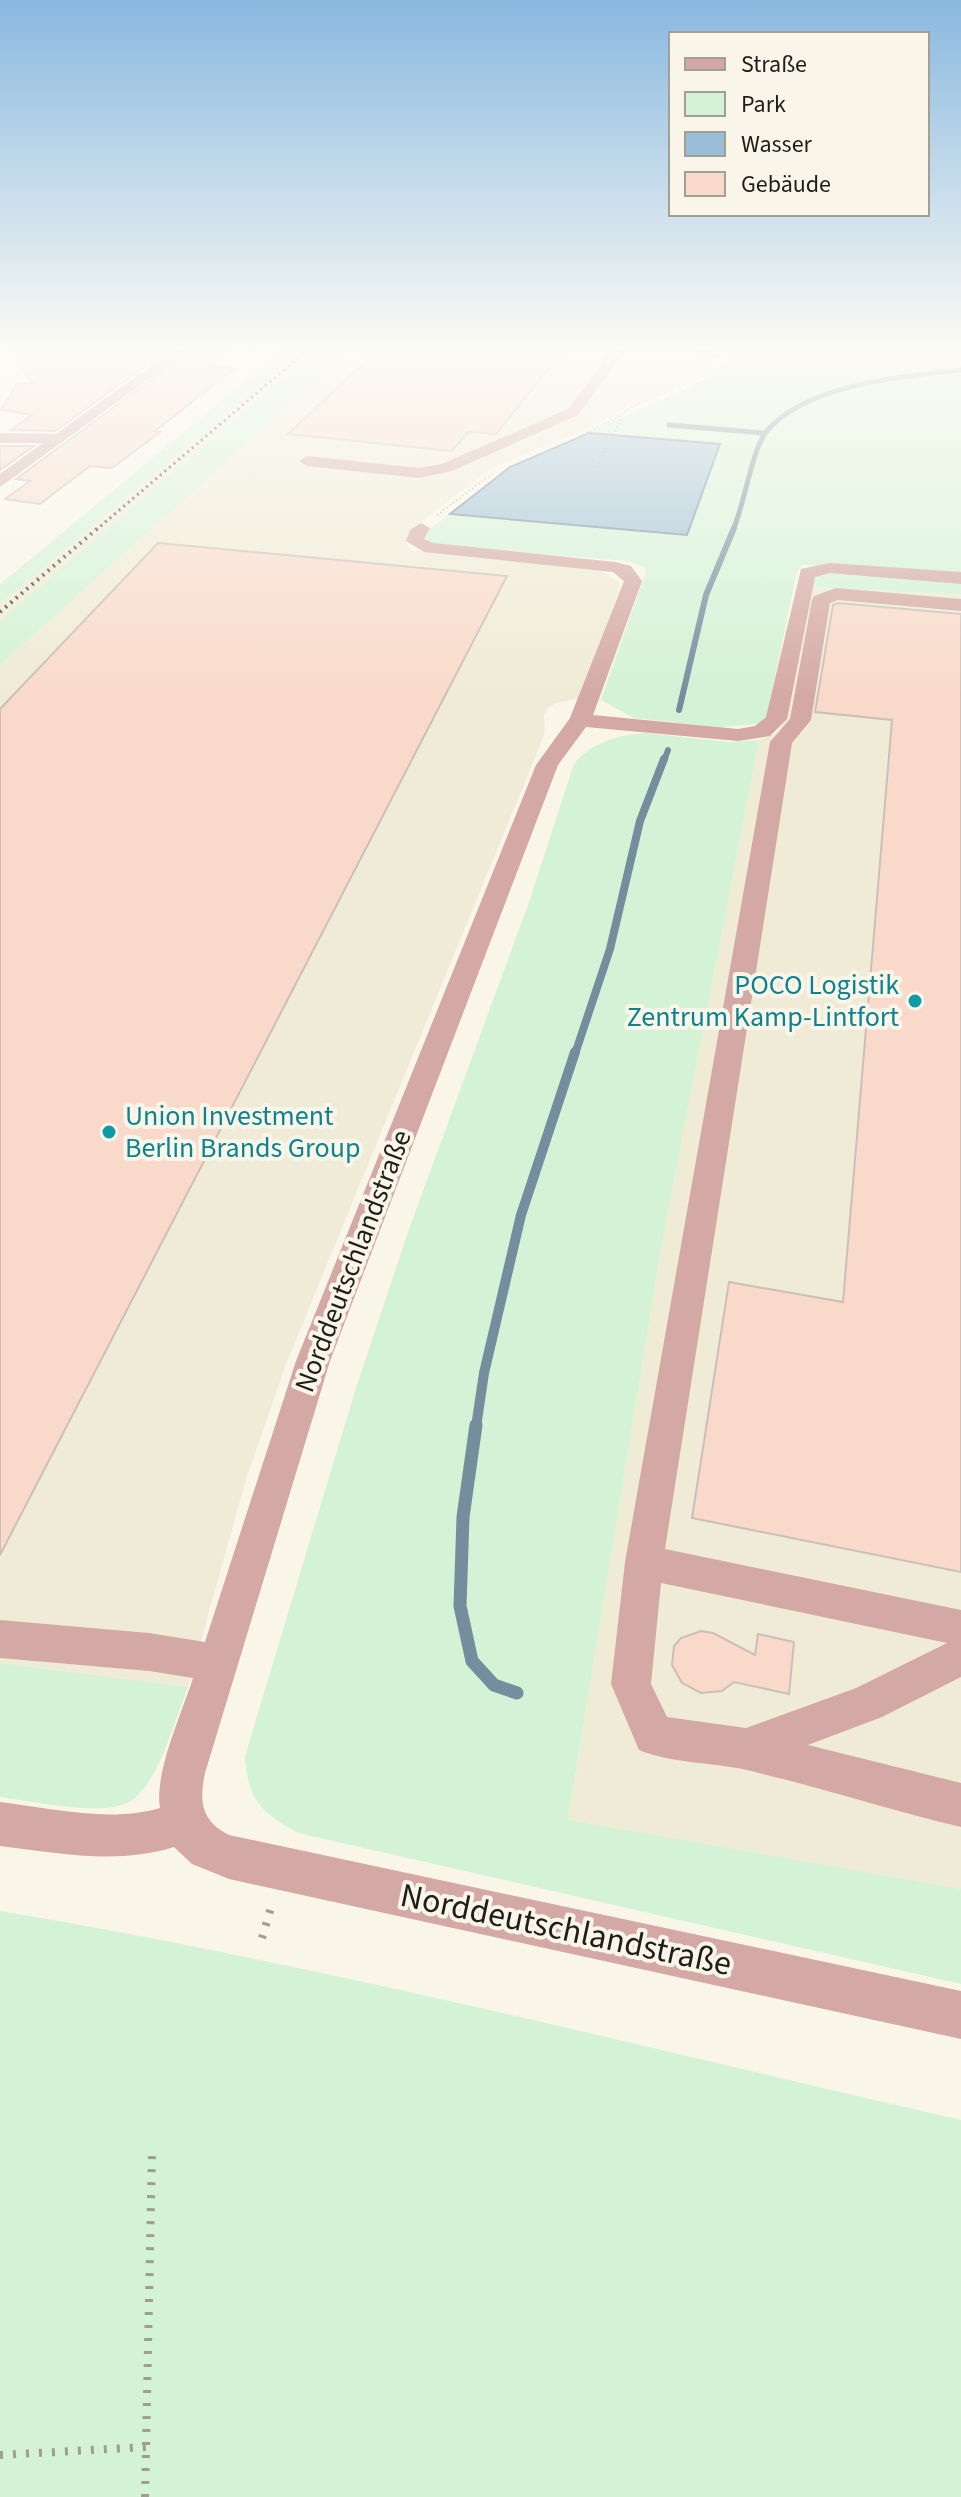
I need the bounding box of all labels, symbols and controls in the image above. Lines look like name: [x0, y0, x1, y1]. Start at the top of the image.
legend: [669, 32, 929, 216]
text: Straße: [741, 47, 807, 82]
text: Park: [741, 87, 786, 122]
text: Wasser: [741, 127, 813, 162]
text: Gebäude: [741, 167, 831, 202]
place label: POCO Logistik Zentrum Kamp-Lintfort: [627, 965, 900, 1037]
marker: POCO Logistik Zentrum Kamp-Lintfort: [906, 992, 924, 1010]
place label: Union Investment Berlin Brands Group: [125, 1096, 361, 1168]
marker: Union Investment Berlin Brands Group: [100, 1123, 118, 1141]
street label: Norddeutschlandstraße: [285, 1124, 421, 1398]
street label: Norddeutschlandstraße: [396, 1871, 736, 1989]

